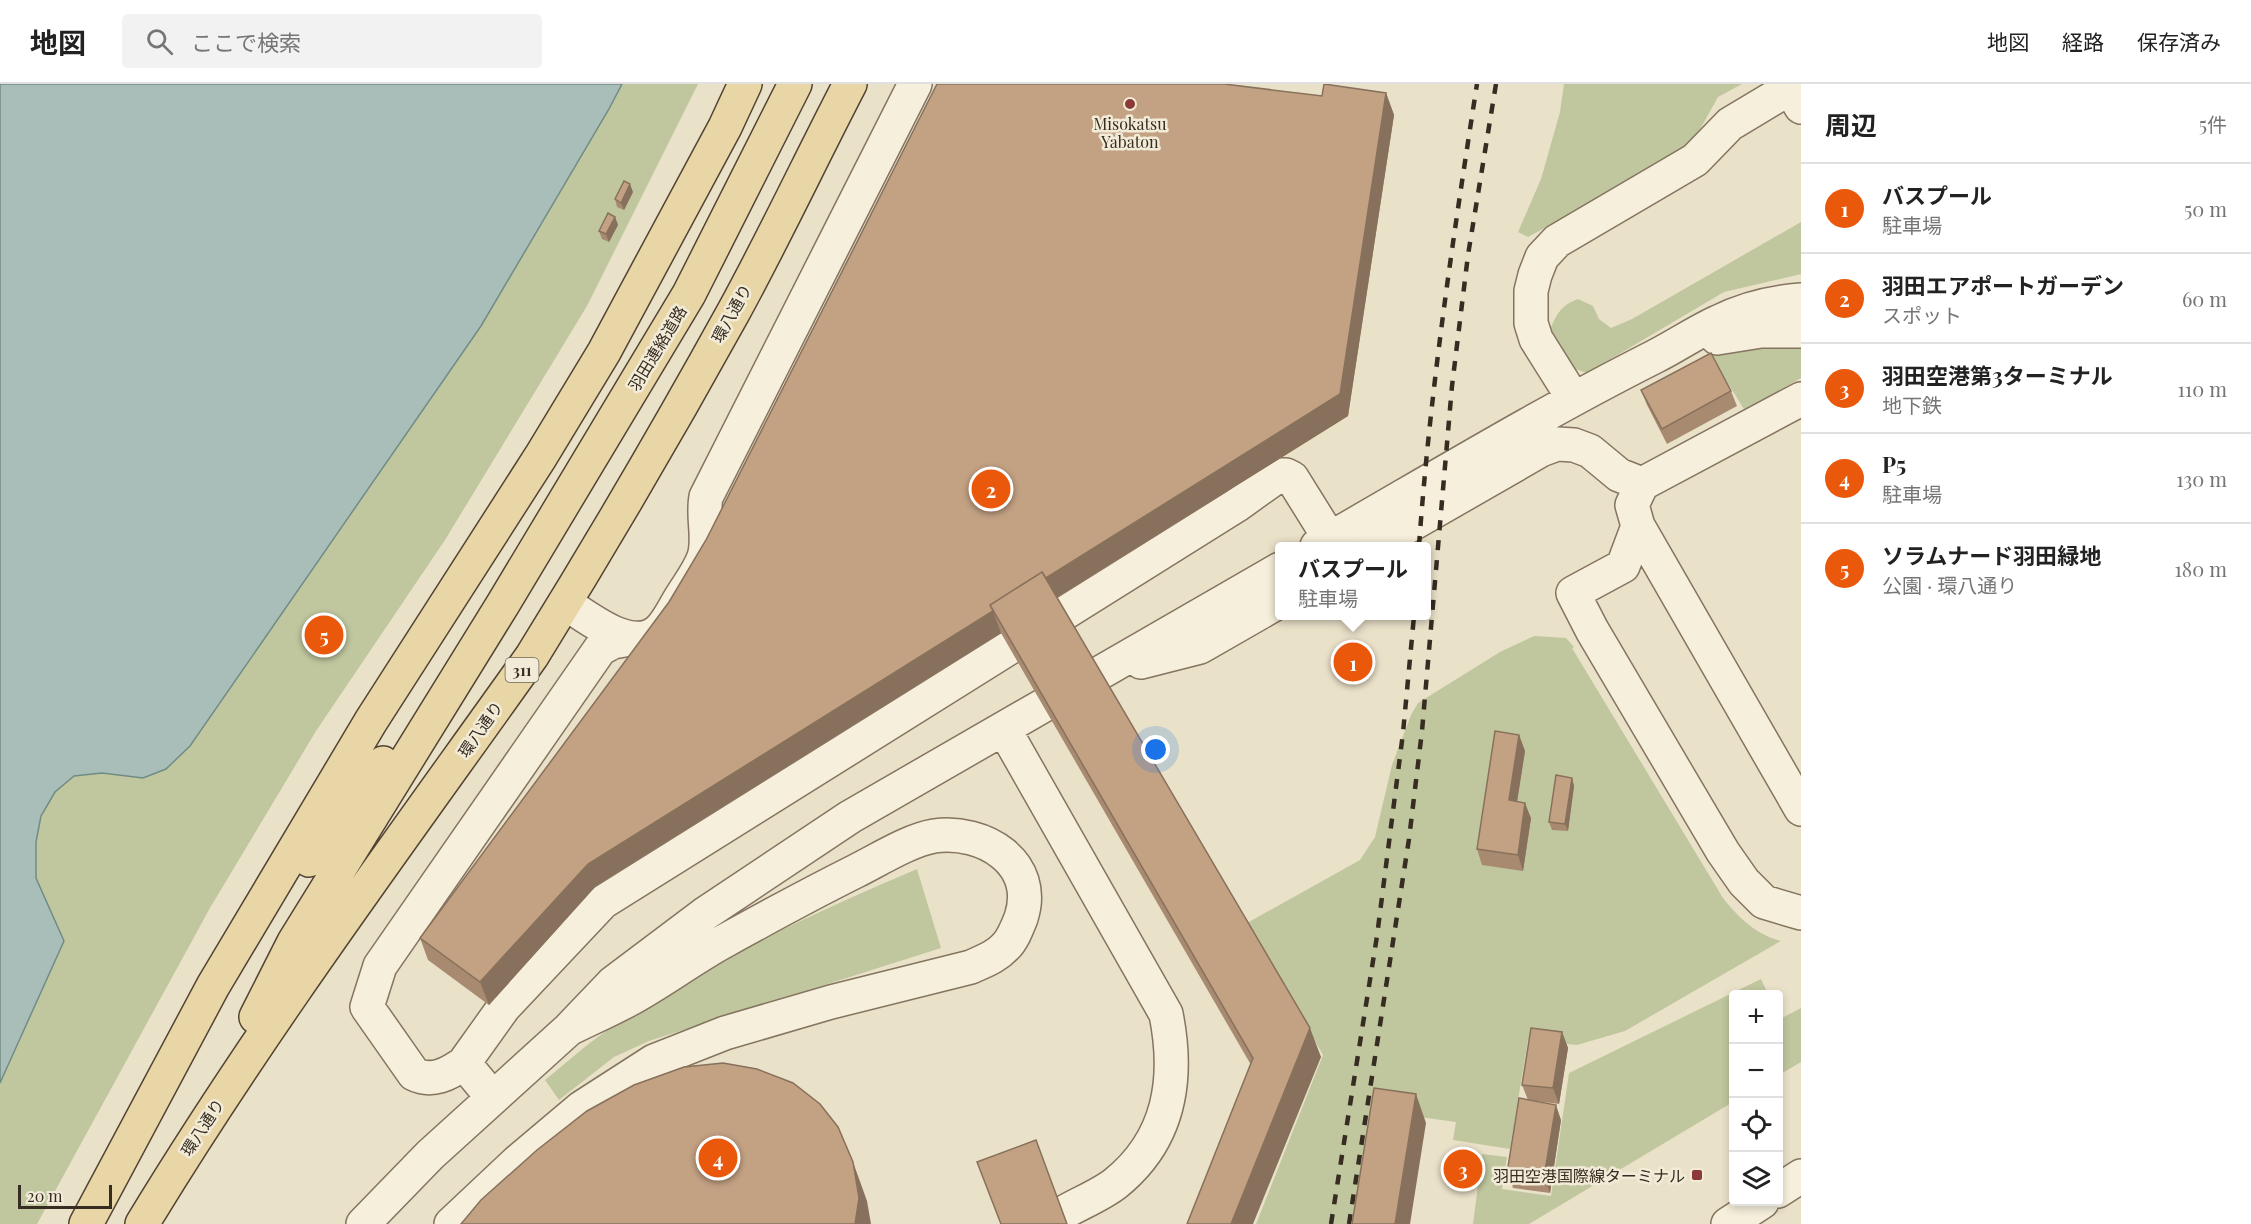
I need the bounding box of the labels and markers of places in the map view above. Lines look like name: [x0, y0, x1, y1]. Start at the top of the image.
marker: Misokatsu Yabaton: [1123, 97, 1137, 111]
place label: Misokatsu Yabaton: [1093, 113, 1167, 152]
pin: 2: [972, 466, 1010, 512]
pin: 5: [304, 612, 344, 658]
pin: 1: [1334, 640, 1372, 684]
pin: 4: [698, 1136, 738, 1180]
pin: 3: [1444, 1146, 1482, 1192]
place label: 羽田空港国際線ターミナル: [1493, 1165, 1685, 1186]
marker: 羽田空港国際線ターミナル: [1690, 1168, 1704, 1182]

